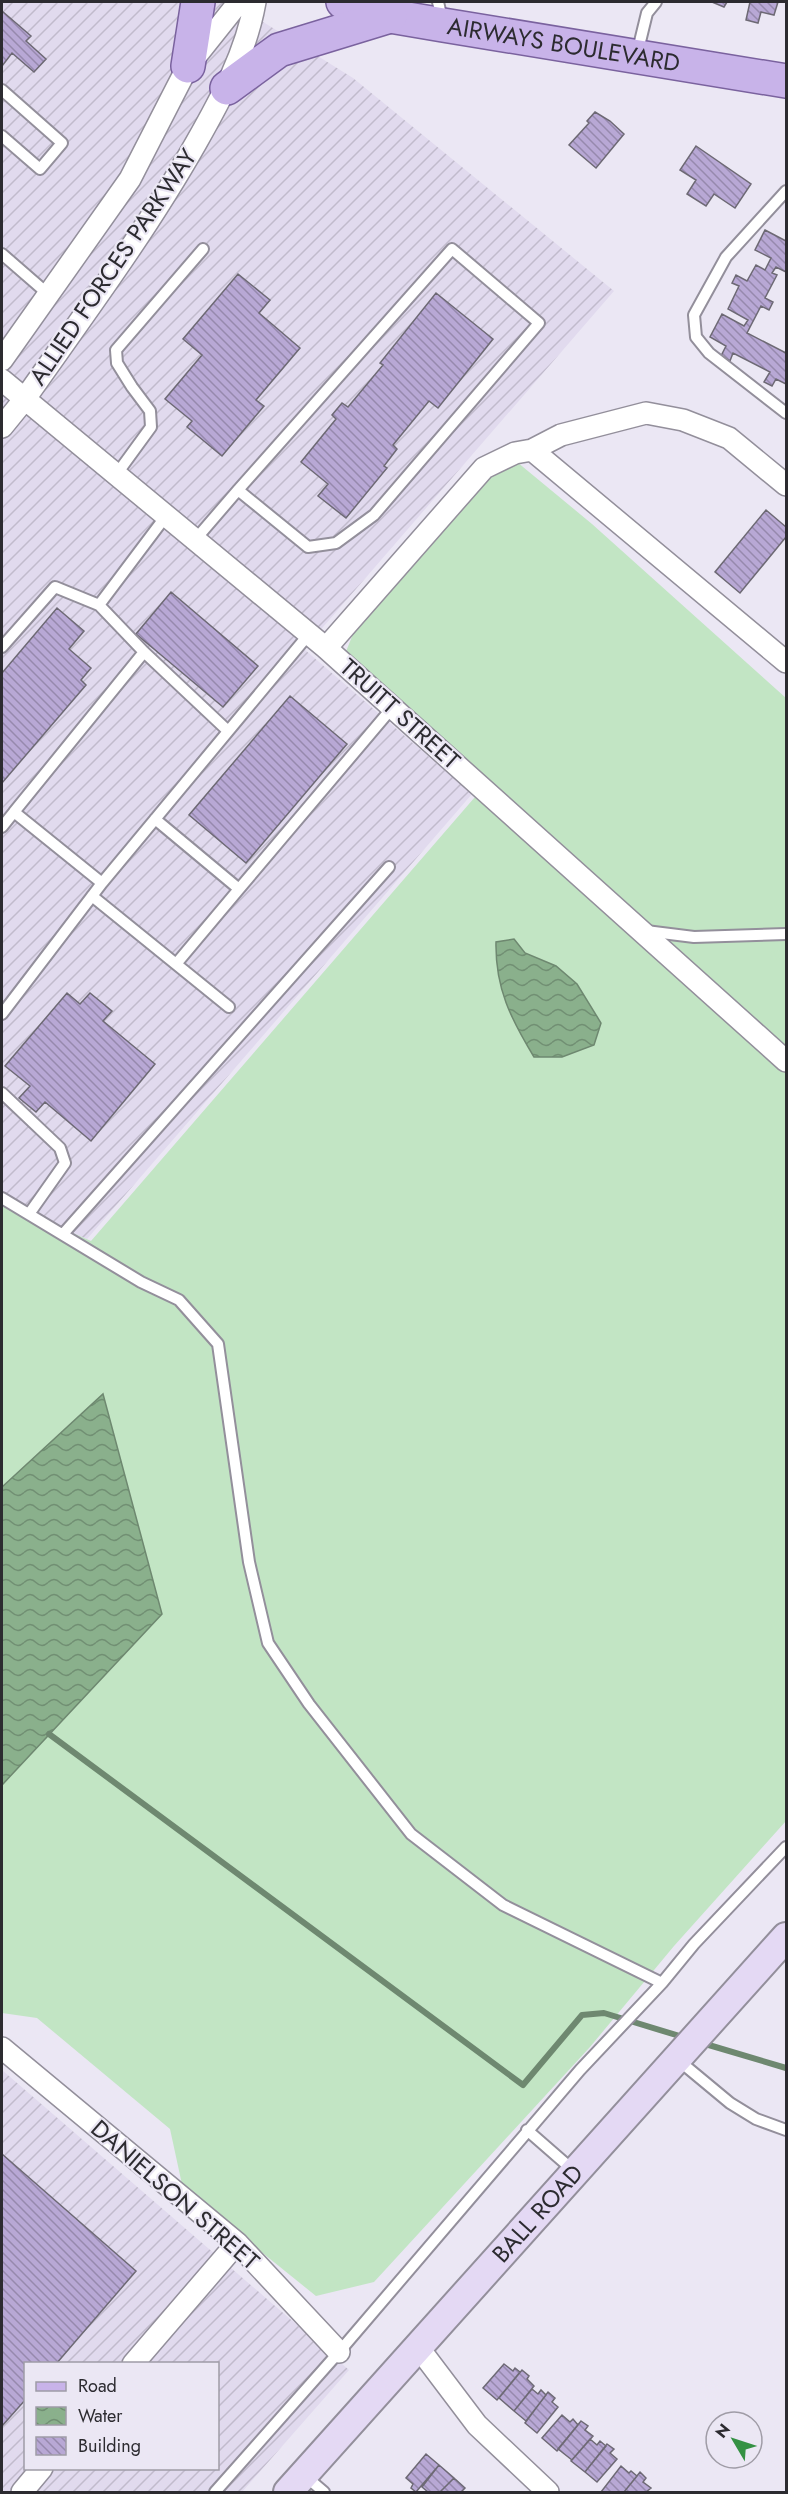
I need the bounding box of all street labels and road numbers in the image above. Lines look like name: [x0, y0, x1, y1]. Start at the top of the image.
street label: AIRWAYS BOULEVARD: [445, 8, 682, 80]
street label: ALLIED FORCES PARKWAY: [20, 141, 205, 392]
street label: TRUITT STREET: [332, 650, 468, 777]
street label: DANIELSON STREET: [83, 2111, 267, 2278]
street label: BALL ROAD: [484, 2156, 591, 2270]

